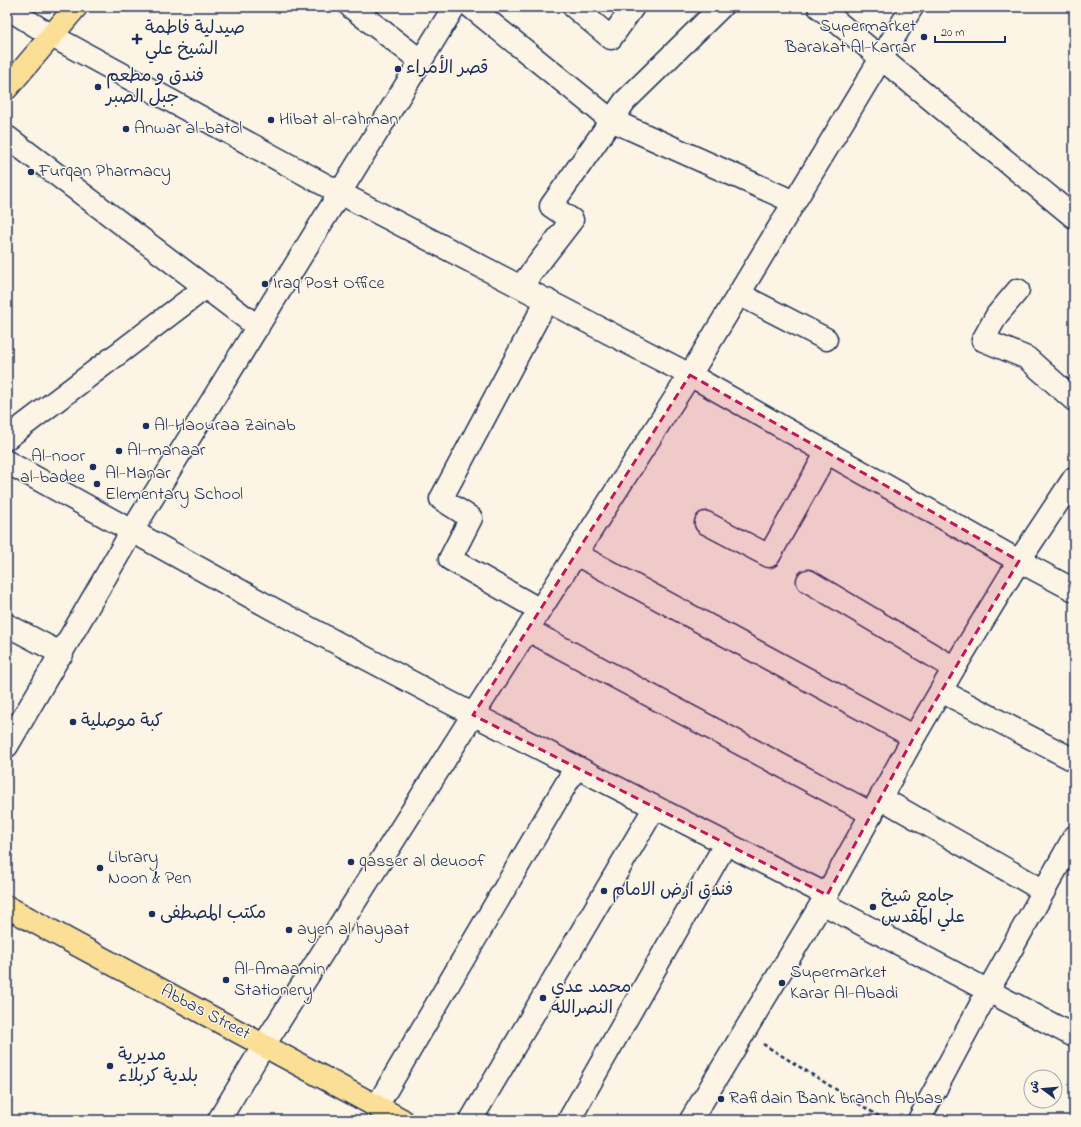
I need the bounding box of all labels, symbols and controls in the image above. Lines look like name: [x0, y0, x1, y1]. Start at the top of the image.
place label: Supermarket Barakat Al-Karrar: [784, 14, 916, 61]
place label: صيدلية فاطمة الشيخ علي: [145, 16, 245, 64]
scale bar: [935, 18, 1005, 44]
text: 20 m: [941, 24, 964, 42]
marker: Supermarket Barakat Al-Karrar: [919, 32, 929, 42]
marker: صيدلية فاطمة الشيخ علي: [132, 34, 142, 44]
place label: قصر الأمراء: [406, 55, 489, 82]
place label: فندق و مطعم جبل الصبر: [104, 64, 204, 111]
marker: قصر الأمراء: [393, 64, 403, 74]
marker: فندق و مطعم جبل الصبر: [93, 82, 103, 92]
place label: Hibat al-rahman: [279, 107, 399, 133]
marker: Hibat al-rahman: [266, 115, 276, 125]
place label: Anwar al-batol: [134, 116, 242, 142]
marker: Anwar al-batol: [121, 124, 131, 134]
place label: Furqan Pharmacy: [38, 159, 171, 185]
marker: Furqan Pharmacy: [26, 167, 36, 177]
place label: Iraq Post Office: [273, 271, 386, 297]
marker: Iraq Post Office: [260, 279, 270, 289]
place label: Al-Haouraa Zainab: [154, 413, 296, 439]
marker: Al-Haouraa Zainab: [141, 421, 151, 431]
place label: Al-manaar: [127, 438, 206, 464]
place label: Al-noor al-badee: [20, 444, 86, 491]
marker: Al-manaar: [114, 446, 124, 456]
place label: Al-Manar Elementary School: [105, 461, 243, 508]
marker: Al-noor al-badee: [88, 462, 98, 472]
marker: Al-Manar Elementary School: [92, 479, 102, 489]
place label: كبة موصلية: [81, 709, 163, 735]
marker: كبة موصلية: [68, 717, 78, 727]
place label: Library Noon & Pen: [108, 845, 191, 892]
place label: qasser al deuoof: [359, 849, 486, 875]
marker: qasser al deuoof: [346, 857, 356, 867]
marker: Library Noon & Pen: [95, 863, 105, 873]
place label: فندق ارض الامام: [612, 878, 733, 904]
place label: جامع شيخ علي المقدس: [881, 884, 965, 932]
marker: فندق ارض الامام: [599, 886, 609, 896]
place label: مكتب المصطفى: [160, 901, 266, 927]
marker: جامع شيخ علي المقدس: [868, 902, 878, 912]
marker: مكتب المصطفى: [147, 909, 157, 919]
place label: ayen al hayaat: [297, 917, 409, 943]
marker: ayen al hayaat: [284, 925, 294, 935]
place label: Al-Amaamin Stationery: [234, 957, 326, 1004]
place label: Supermarket Karar Al-Abadi: [790, 960, 898, 1007]
marker: Al-Amaamin Stationery: [221, 975, 231, 985]
place label: محمد عدي النصرالله: [551, 975, 631, 1022]
street label: Abbas Street: [155, 978, 255, 1048]
marker: Supermarket Karar Al-Abadi: [777, 978, 787, 988]
marker: محمد عدي النصرالله: [538, 993, 548, 1003]
place label: مديرية بلدية كربلاء: [118, 1043, 198, 1090]
marker: مديرية بلدية كربلاء: [105, 1061, 115, 1071]
north arrow: [1023, 1069, 1063, 1109]
text: ش: [1025, 1078, 1044, 1095]
place label: Rafidain Bank branch Abbas: [729, 1086, 943, 1112]
marker: Rafidain Bank branch Abbas: [716, 1094, 726, 1104]

